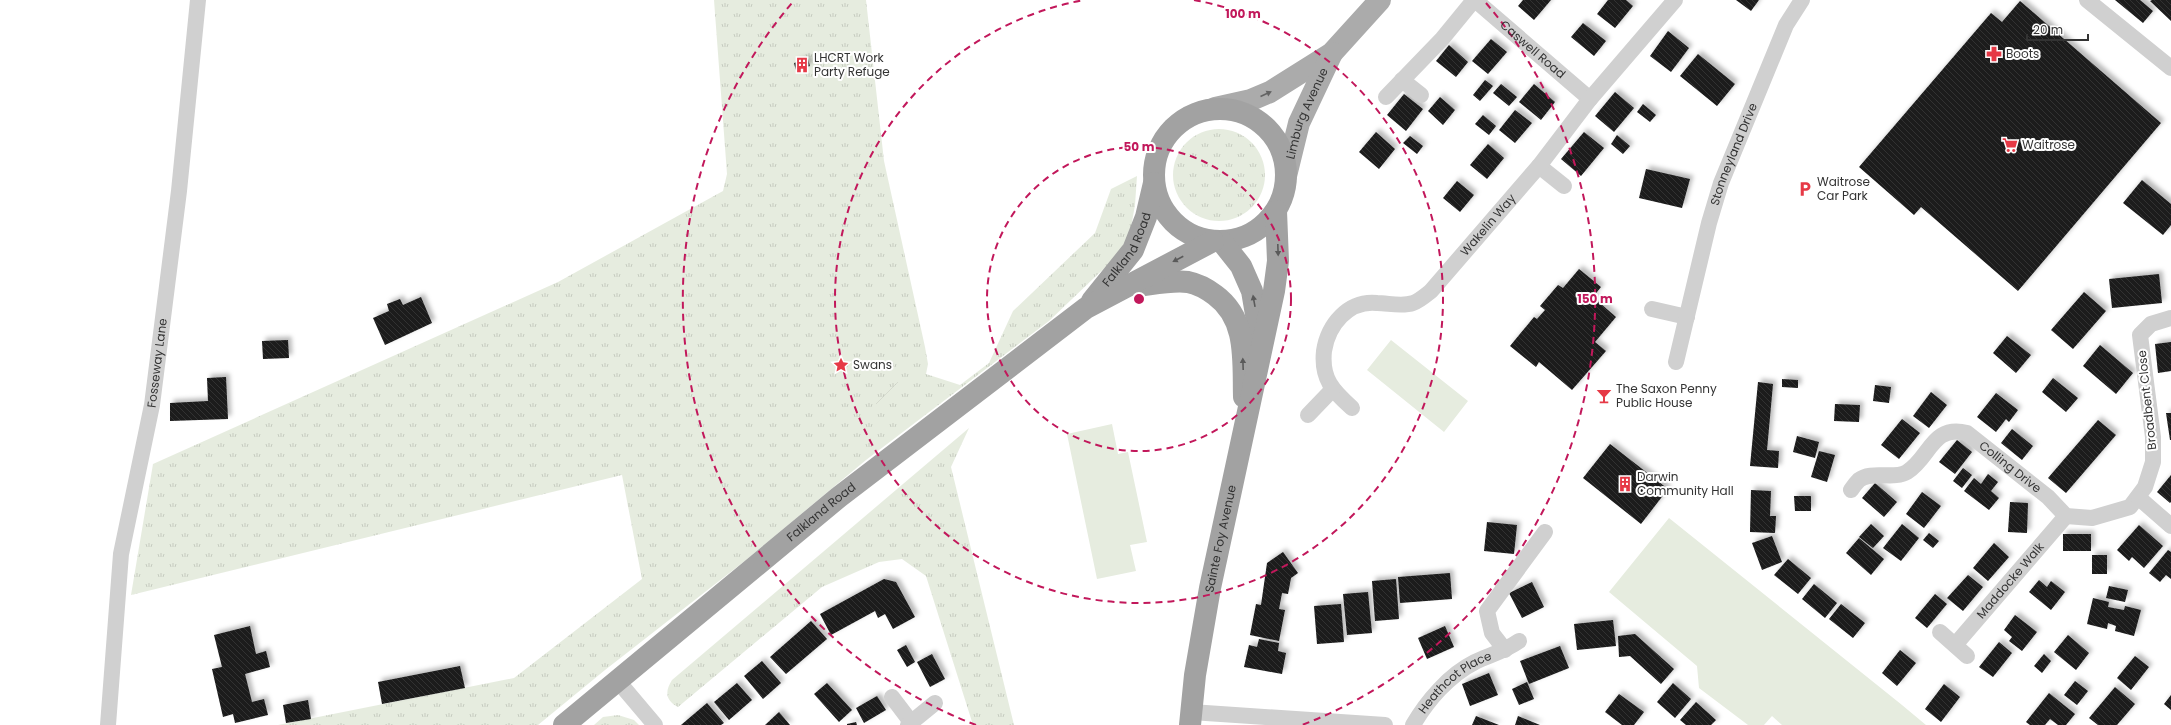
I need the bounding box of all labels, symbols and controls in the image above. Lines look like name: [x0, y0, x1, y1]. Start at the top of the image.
text: 100 m: [1225, 5, 1261, 22]
street label: Caswell Road: [1497, 16, 1569, 82]
scale bar: [2027, 16, 2088, 42]
text: 20 m: [2033, 21, 2063, 38]
pharmacy icon: Boots: [1985, 45, 2003, 63]
place label: Boots: [2006, 45, 2039, 62]
place label: LHCRT Work Party Refuge: [814, 49, 890, 80]
building icon: LHCRT Work Party Refuge: [793, 56, 811, 74]
street label: Limburg Avenue: [1281, 65, 1332, 161]
one-way arrow: [1260, 90, 1272, 96]
street label: Stonneyland Drive: [1706, 100, 1761, 207]
supermarket icon: Waitrose: [2001, 136, 2019, 154]
place label: Waitrose: [2022, 136, 2075, 153]
text: 50 m: [1124, 138, 1155, 155]
place label: Waitrose Car Park: [1817, 173, 1870, 204]
parking icon: Waitrose Car Park: [1796, 180, 1814, 198]
street label: Wakelin Way: [1456, 190, 1519, 259]
street label: Falkland Road: [1098, 211, 1155, 290]
one-way arrow: [1274, 244, 1281, 256]
one-way arrow: [1173, 256, 1184, 263]
text: 150 m: [1577, 290, 1613, 307]
centre of rings: [1132, 292, 1146, 306]
one-way arrow: [1250, 295, 1256, 307]
street label: Fosseway Lane: [143, 317, 171, 409]
street label: Broadbent Close: [2133, 349, 2160, 451]
place icon: Swans: [832, 356, 850, 374]
place label: Swans: [853, 356, 892, 373]
one-way arrow: [1240, 357, 1246, 370]
place label: The Saxon Penny Public House: [1616, 380, 1717, 411]
bar icon: The Saxon Penny Public House: [1595, 387, 1613, 405]
street label: Colling Drive: [1976, 437, 2045, 497]
place label: Darwin Community Hall: [1637, 468, 1734, 499]
building icon: Darwin Community Hall: [1616, 475, 1634, 493]
street label: Falkland Road: [783, 478, 859, 545]
street label: Sainte Foy Avenue: [1200, 483, 1240, 594]
street label: Maddocke Walk: [1972, 538, 2048, 622]
street label: Heathcot Place: [1414, 647, 1494, 717]

